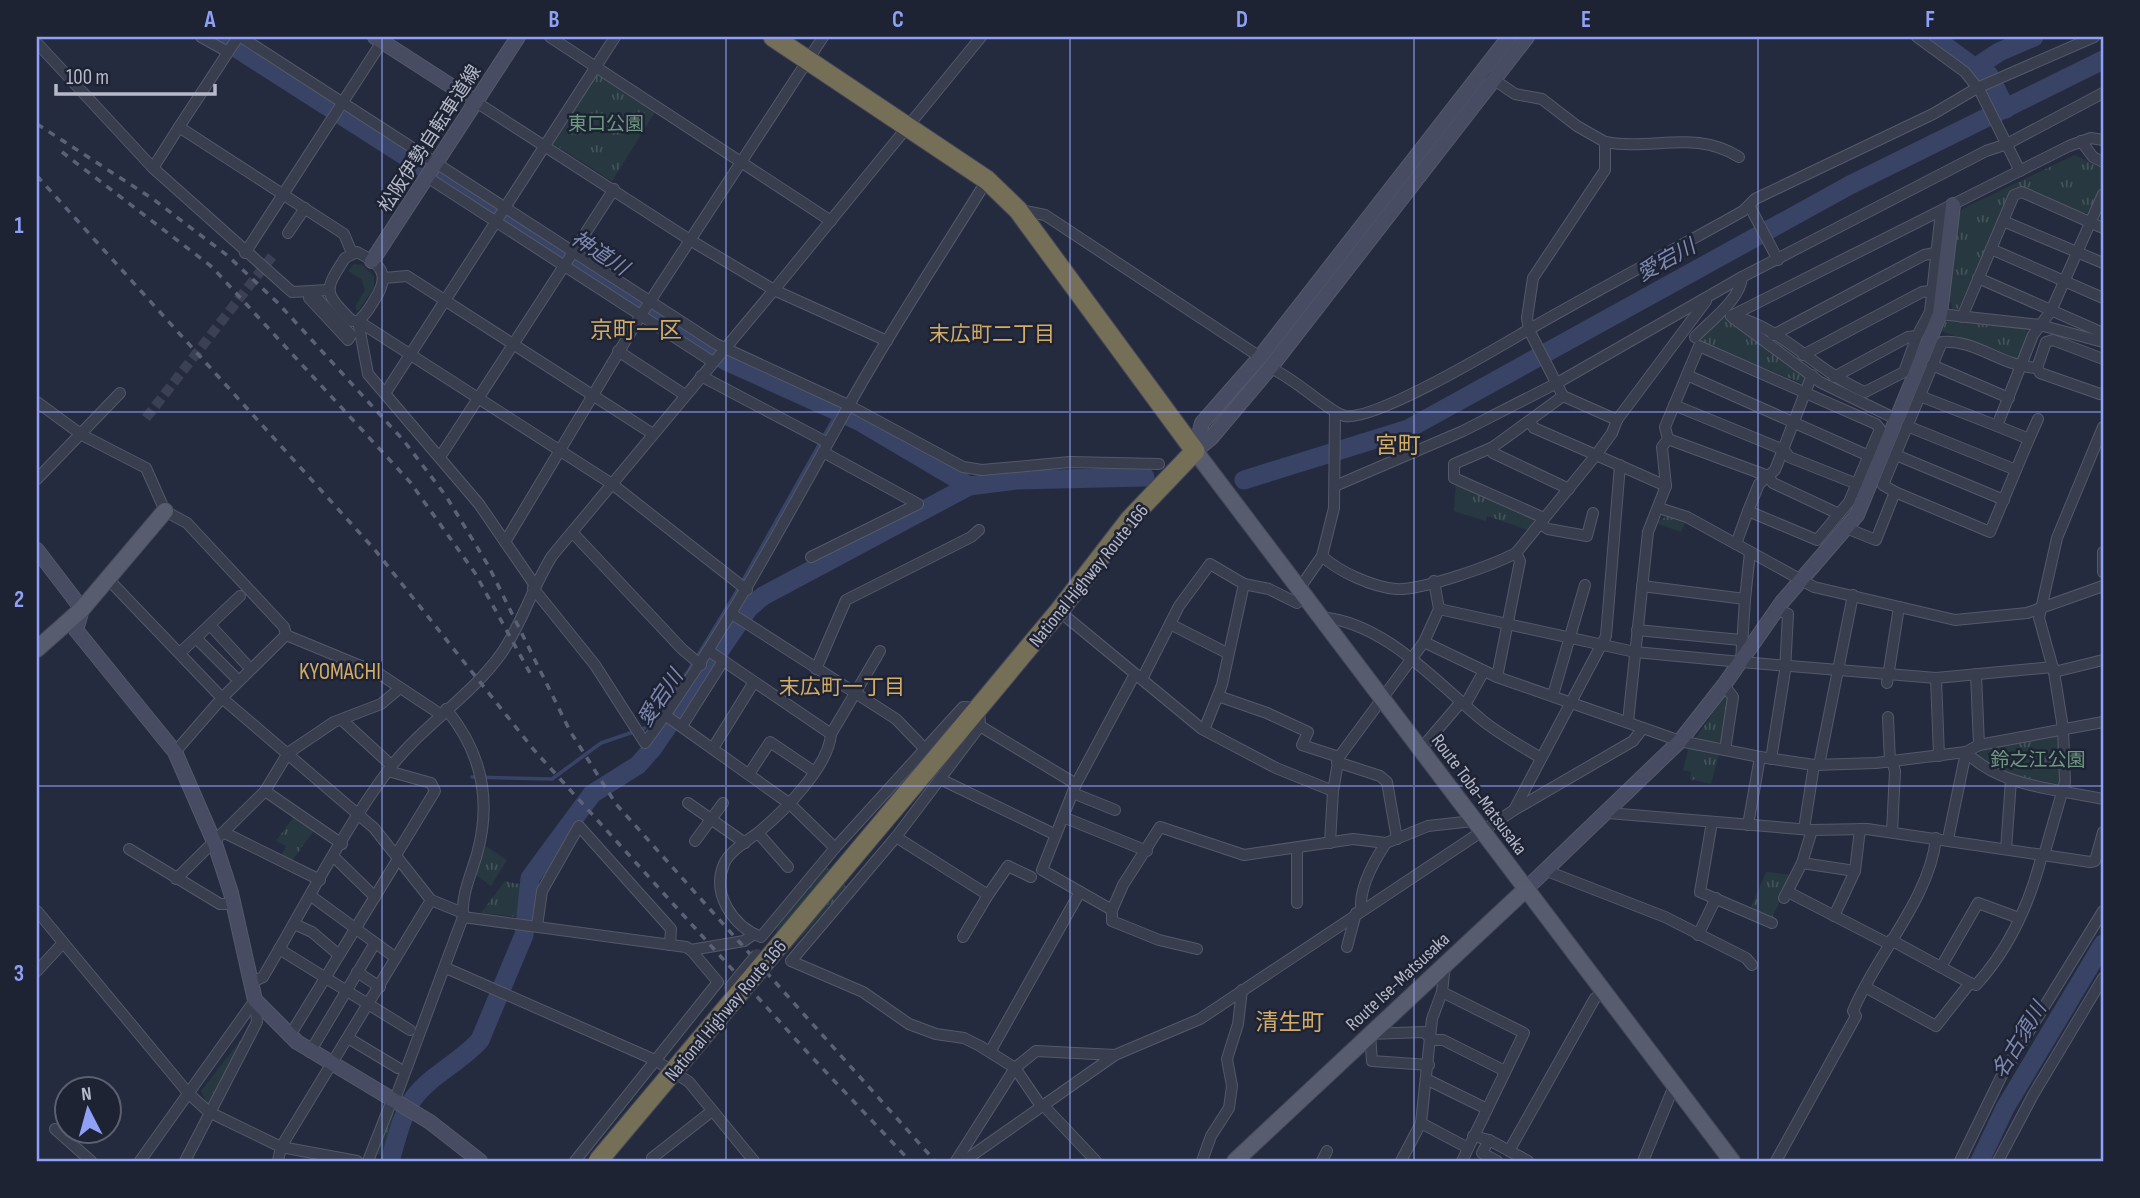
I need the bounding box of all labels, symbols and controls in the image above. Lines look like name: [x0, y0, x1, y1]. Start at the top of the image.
text: A: [204, 6, 217, 34]
text: B: [549, 6, 560, 34]
text: C: [892, 6, 904, 34]
text: D: [1236, 6, 1248, 34]
text: E: [1581, 6, 1591, 34]
text: F: [1925, 6, 1935, 34]
scale bar: [56, 52, 215, 96]
street label: 松阪伊勢自転車道線: [374, 61, 486, 217]
text: 100 m: [66, 65, 109, 90]
park label: 東口公園: [568, 113, 644, 136]
text: 1: [14, 212, 24, 240]
water label: 神道川: [567, 226, 635, 282]
water label: 愛宕川: [1633, 233, 1702, 287]
district label: 京町一区: [590, 317, 682, 345]
district label: 末広町二丁目: [929, 322, 1055, 347]
district label: 宮町: [1375, 432, 1421, 460]
street label: National Highway Route 166: [1025, 500, 1154, 652]
text: 2: [14, 586, 24, 614]
district label: KYOMACHI: [299, 658, 381, 686]
water label: 愛宕川: [632, 664, 690, 731]
district label: 末広町一丁目: [779, 675, 905, 700]
street label: Route Toba-Matsusaka: [1426, 730, 1532, 860]
park label: 鈴之江公園: [1990, 749, 2086, 772]
street label: Route Ise-Matsusaka: [1341, 928, 1455, 1036]
street label: National Highway Route 166: [660, 936, 792, 1086]
text: 3: [14, 960, 24, 988]
water label: 名古須川: [1987, 996, 2053, 1083]
district label: 清生町: [1256, 1009, 1325, 1037]
north arrow: [52, 1076, 122, 1146]
text: N: [80, 1083, 93, 1107]

